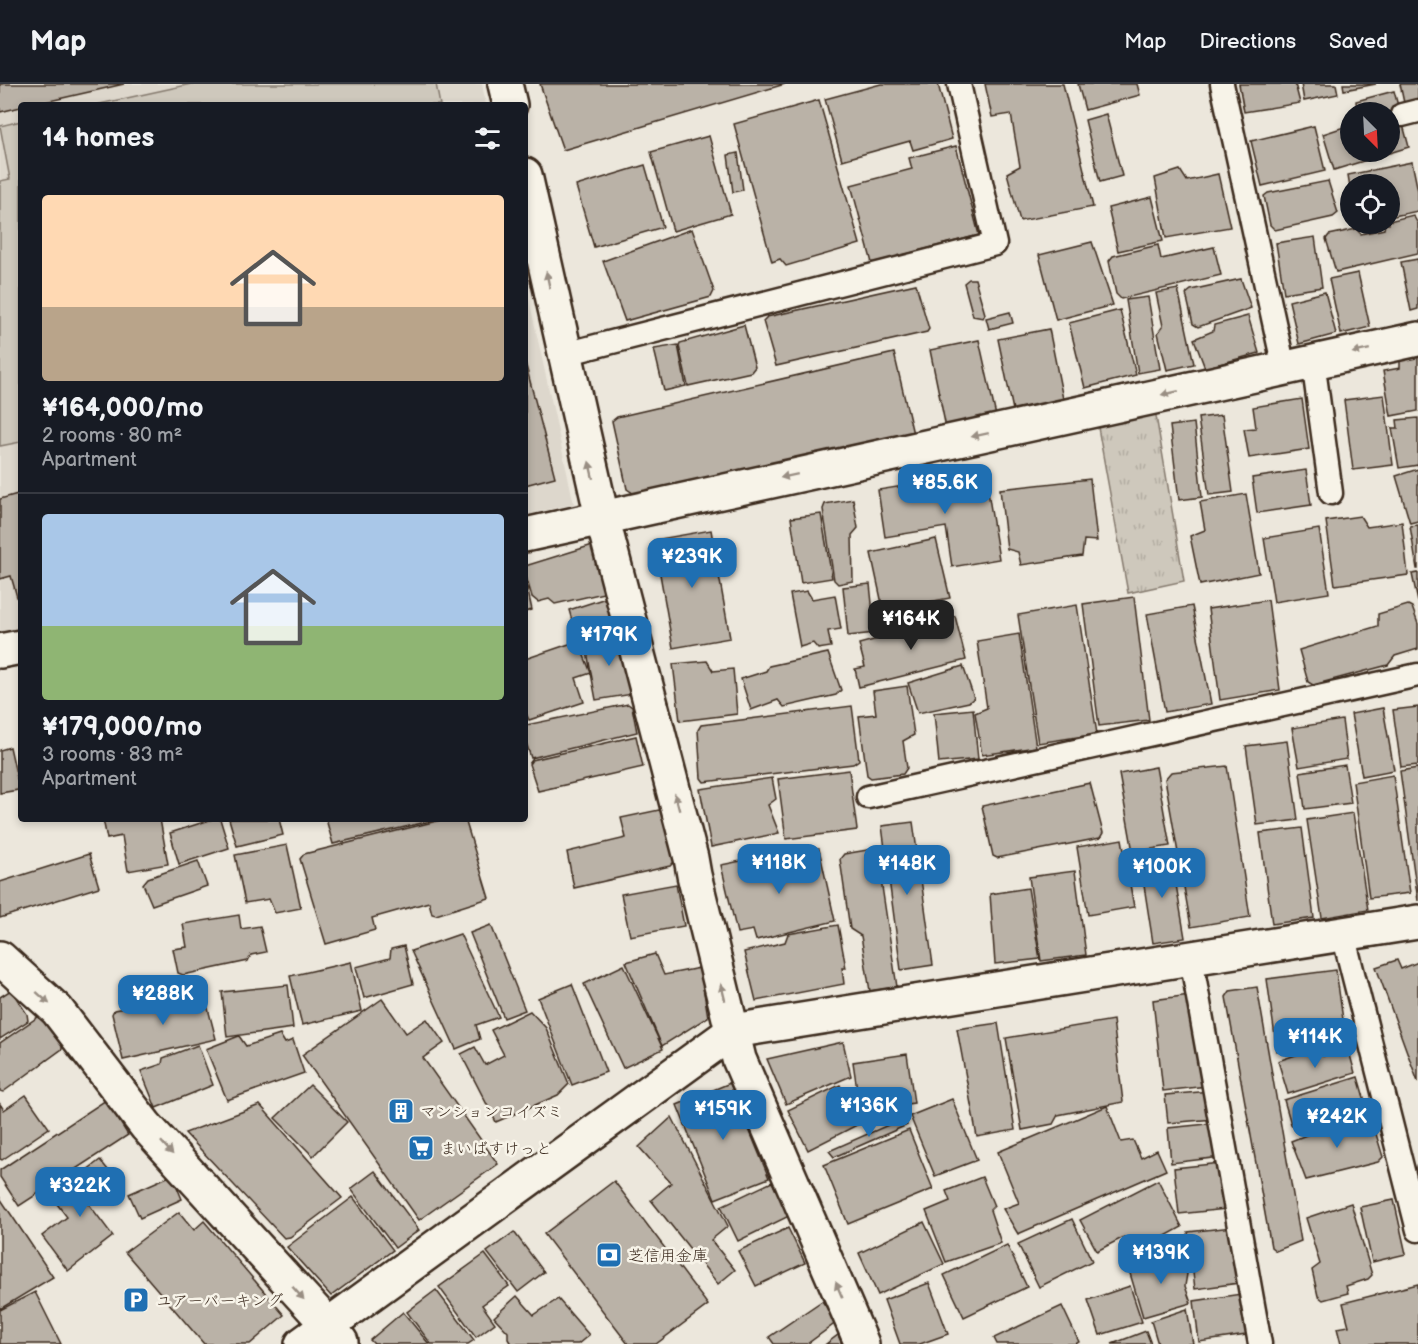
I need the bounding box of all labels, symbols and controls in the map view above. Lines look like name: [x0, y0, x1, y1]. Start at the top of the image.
text: Map: [30, 25, 86, 58]
text: Map: [1124, 29, 1167, 54]
text: Directions: [1200, 29, 1296, 54]
text: Saved: [1329, 29, 1388, 54]
north arrow: [1340, 102, 1400, 162]
map controls: [1340, 102, 1400, 234]
icon: filters: [471, 122, 504, 155]
text: 14 homes: [42, 123, 154, 154]
button: locate: [1340, 174, 1400, 234]
icon: home: [219, 234, 327, 342]
one-way arrow: [543, 270, 552, 289]
one-way arrow: [1351, 347, 1370, 356]
one-way arrow: [1161, 389, 1180, 398]
text: ¥164,000/mo: [42, 393, 204, 424]
text: 2 rooms · 80 m²: [42, 424, 182, 448]
one-way arrow: [971, 430, 989, 440]
text: Apartment: [42, 448, 137, 472]
one-way arrow: [586, 460, 596, 479]
pin: ¥85.6K: [896, 464, 994, 515]
text: ¥85.6K: [912, 471, 978, 495]
one-way arrow: [780, 472, 799, 482]
pin: ¥239K: [650, 538, 734, 589]
text: ¥239K: [662, 545, 722, 569]
icon: home: [219, 553, 327, 661]
pin: ¥164K: [869, 600, 953, 651]
text: ¥164K: [882, 607, 940, 631]
pin: ¥179K: [567, 616, 651, 667]
text: ¥179K: [580, 623, 638, 647]
text: ¥179,000/mo: [42, 712, 202, 743]
text: 3 rooms · 83 m²: [42, 743, 183, 767]
text: Apartment: [42, 767, 137, 791]
one-way arrow: [672, 793, 681, 811]
pin: ¥118K: [737, 844, 821, 895]
pin: ¥148K: [865, 845, 949, 896]
pin: ¥100K: [1120, 848, 1204, 899]
text: ¥118K: [752, 851, 806, 875]
text: ¥148K: [878, 852, 936, 876]
text: ¥100K: [1132, 855, 1192, 879]
pin: ¥288K: [121, 975, 205, 1026]
text: ¥288K: [132, 982, 194, 1006]
one-way arrow: [718, 982, 728, 1001]
one-way arrow: [35, 991, 50, 1004]
pin: ¥114K: [1273, 1018, 1357, 1069]
text: ¥114K: [1288, 1025, 1342, 1049]
pin: ¥136K: [827, 1087, 911, 1138]
pin: ¥159K: [681, 1090, 765, 1141]
text: ¥136K: [840, 1094, 898, 1118]
building icon: マンションコイズミ: [386, 1096, 416, 1126]
text: ¥159K: [694, 1097, 752, 1121]
pin: ¥242K: [1295, 1098, 1379, 1149]
place label: マンションコイズミ: [420, 1103, 563, 1122]
text: ¥242K: [1307, 1105, 1367, 1129]
supermarket icon: まいばすけっと: [406, 1133, 436, 1163]
one-way arrow: [160, 1140, 173, 1155]
place label: まいばすけっと: [440, 1140, 552, 1159]
pin: ¥322K: [38, 1167, 122, 1218]
text: ¥322K: [49, 1174, 111, 1198]
pin: ¥139K: [1119, 1234, 1203, 1285]
bank icon: 芝信用金庫: [594, 1240, 624, 1270]
text: ¥139K: [1132, 1241, 1190, 1265]
place label: 芝信用金庫: [628, 1247, 708, 1266]
one-way arrow: [834, 1281, 844, 1299]
parking icon: ユアーパーキング: [121, 1285, 151, 1315]
one-way arrow: [291, 1285, 305, 1300]
place label: ユアーパーキング: [156, 1292, 283, 1311]

